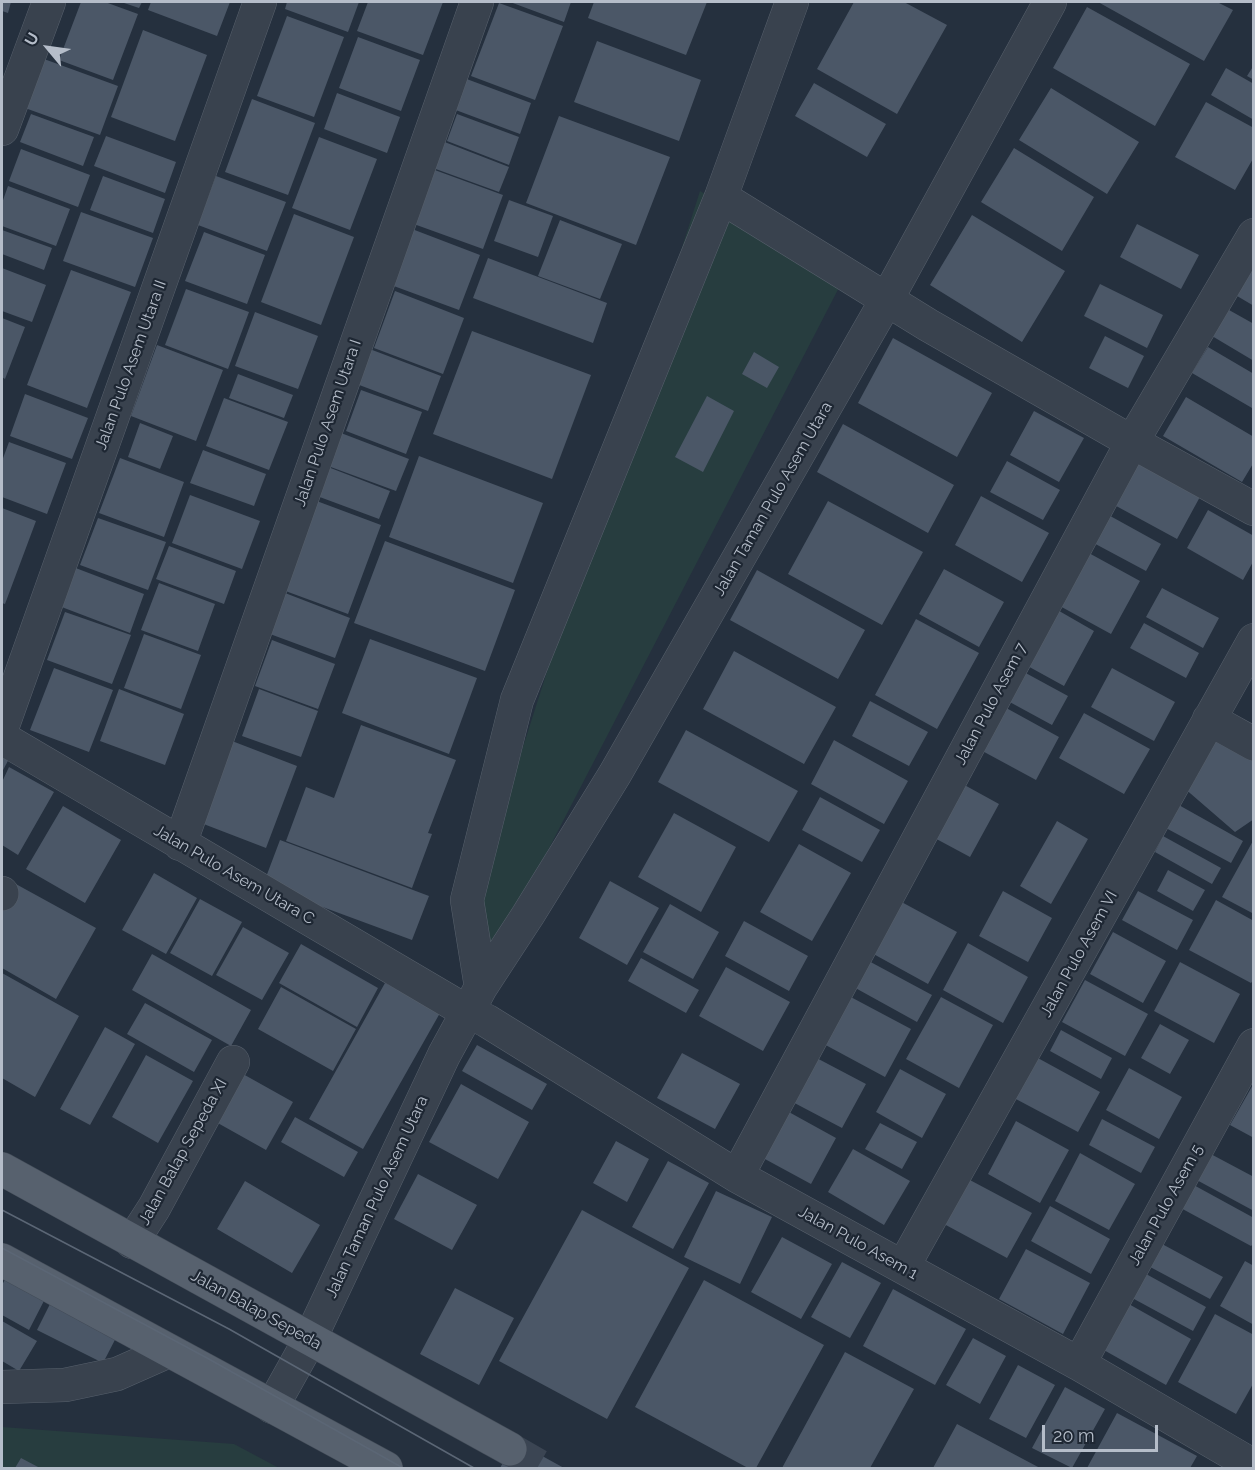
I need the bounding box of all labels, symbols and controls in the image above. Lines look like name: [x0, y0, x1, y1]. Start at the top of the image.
north arrow: [18, 18, 78, 78]
text: U: [21, 29, 43, 49]
street label: Jalan Pulo Asem Utara II: [91, 278, 171, 452]
street label: Jalan Pulo Asem Utara I: [290, 337, 366, 509]
street label: Jalan Taman Pulo Asem Utara: [709, 399, 837, 599]
street label: Jalan Pulo Asem 7: [951, 640, 1031, 768]
street label: Jalan Pulo Asem Utara C: [150, 821, 318, 929]
street label: Jalan Pulo Asem VI: [1036, 887, 1122, 1021]
street label: Jalan Balap Sepeda XI: [135, 1075, 231, 1229]
street label: Jalan Taman Pulo Asem Utara: [322, 1093, 432, 1301]
street label: Jalan Pulo Asem 5: [1125, 1141, 1207, 1269]
street label: Jalan Pulo Asem 1: [795, 1202, 921, 1284]
street label: Jalan Balap Sepeda: [187, 1266, 325, 1354]
scale bar: [1045, 1413, 1160, 1451]
text: 20 m: [1053, 1425, 1095, 1446]

